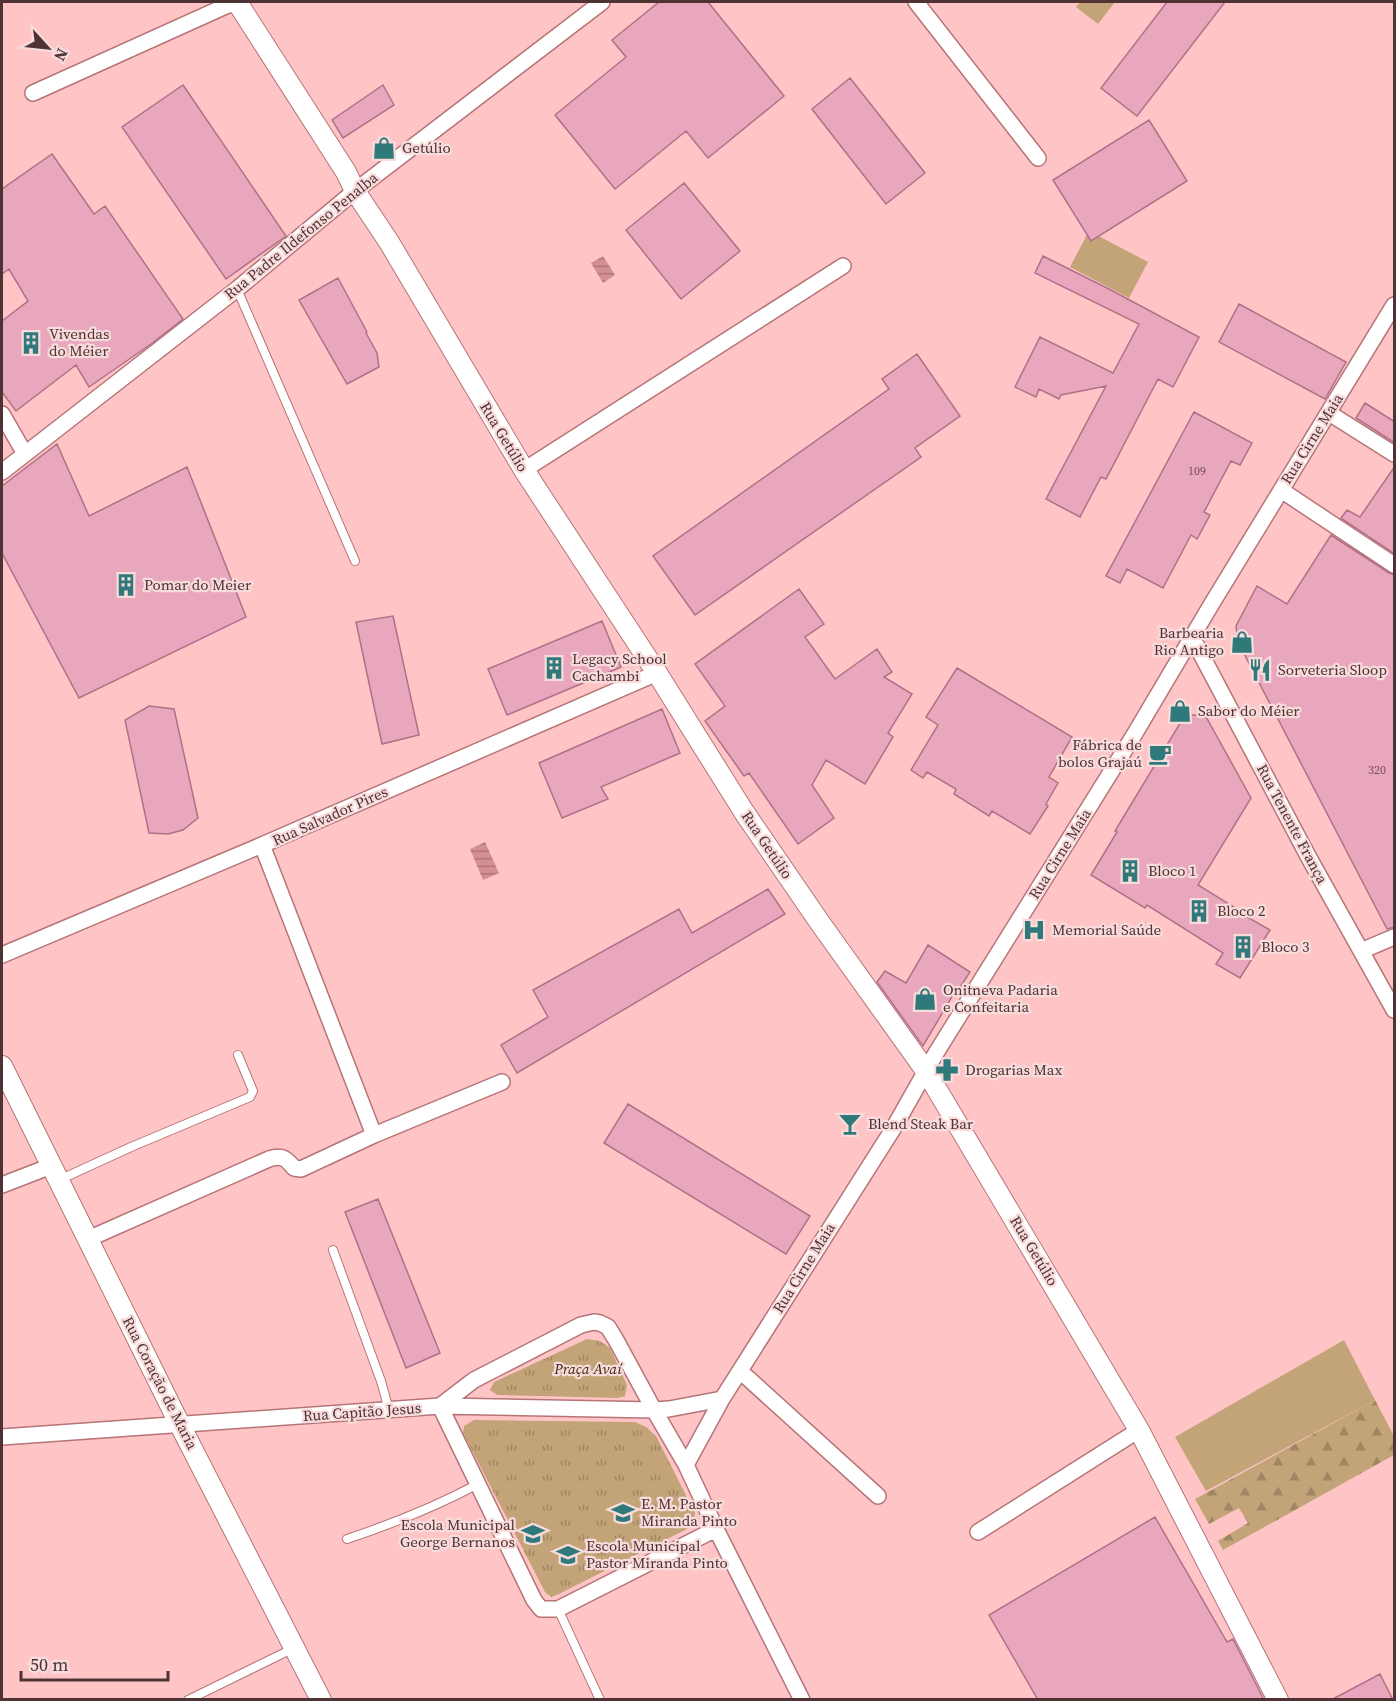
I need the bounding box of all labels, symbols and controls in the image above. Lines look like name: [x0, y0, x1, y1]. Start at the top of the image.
north arrow: [18, 18, 78, 78]
text: N: [49, 45, 74, 65]
shop icon: Getúlio: [371, 135, 397, 161]
place label: Getúlio: [402, 137, 451, 158]
street label: Rua Padre Ildefonso Penalba: [219, 167, 382, 304]
place label: Vivendas do Méier: [49, 323, 109, 361]
building icon: Vivendas do Méier: [18, 330, 44, 356]
street label: Rua Cirne Maia: [1275, 389, 1348, 488]
street label: Rua Getúlio: [475, 398, 534, 476]
house number: 109: [1188, 463, 1206, 479]
building icon: Pomar do Meier: [113, 572, 139, 598]
place label: Pomar do Meier: [144, 574, 252, 595]
place label: Barbearia Rio Antigo: [1154, 622, 1224, 660]
shop icon: Barbearia Rio Antigo: [1229, 629, 1255, 655]
place label: Legacy School Cachambi: [572, 648, 667, 686]
building icon: Legacy School Cachambi: [541, 655, 567, 681]
restaurant icon: Sorveteria Sloop: [1247, 657, 1273, 683]
place label: Sorveteria Sloop: [1278, 659, 1387, 680]
shop icon: Sabor do Méier: [1167, 698, 1193, 724]
place label: Sabor do Méier: [1198, 700, 1300, 721]
place label: Fábrica de bolos Grajaú: [1058, 734, 1142, 772]
cafe icon: Fábrica de bolos Grajaú: [1147, 741, 1173, 767]
street label: Rua Tenente França: [1252, 760, 1333, 888]
house number: 320: [1368, 762, 1386, 778]
street label: Rua Salvador Pires: [269, 781, 391, 850]
street label: Rua Cirne Maia: [1023, 804, 1096, 903]
street label: Rua Getúlio: [737, 806, 798, 883]
building icon: Bloco 1: [1117, 858, 1143, 884]
place label: Bloco 1: [1148, 860, 1197, 881]
building icon: Bloco 2: [1186, 898, 1212, 924]
place label: Bloco 2: [1217, 900, 1266, 921]
hospital icon: Memorial Saúde: [1021, 917, 1047, 943]
place label: Memorial Saúde: [1052, 919, 1161, 940]
building icon: Bloco 3: [1230, 934, 1256, 960]
place label: Bloco 3: [1261, 936, 1310, 957]
place label: Onitneva Padaria e Confeitaria: [943, 979, 1058, 1017]
shop icon: Onitneva Padaria e Confeitaria: [912, 986, 938, 1012]
pharmacy icon: Drogarias Max: [934, 1057, 960, 1083]
place label: Drogarias Max: [965, 1059, 1062, 1080]
bar icon: Blend Steak Bar: [837, 1111, 863, 1137]
place label: Blend Steak Bar: [868, 1113, 974, 1134]
street label: Rua Getúlio: [1005, 1212, 1064, 1290]
street label: Rua Cirne Maia: [767, 1218, 840, 1317]
street label: Rua Coração de Maria: [118, 1313, 203, 1453]
park label: Praça Avaí: [553, 1358, 623, 1379]
street label: Rua Capitão Jesus: [302, 1397, 422, 1426]
place label: E. M. Pastor Miranda Pinto: [641, 1493, 737, 1531]
school or university icon: E. M. Pastor Miranda Pinto: [610, 1500, 636, 1526]
place label: Escola Municipal George Bernanos: [400, 1514, 516, 1552]
school or university icon: Escola Municipal George Bernanos: [520, 1521, 546, 1547]
place label: Escola Municipal Pastor Miranda Pinto: [586, 1535, 728, 1573]
school or university icon: Escola Municipal Pastor Miranda Pinto: [555, 1542, 581, 1568]
scale bar: [21, 1644, 168, 1682]
text: 50 m: [30, 1652, 68, 1677]

